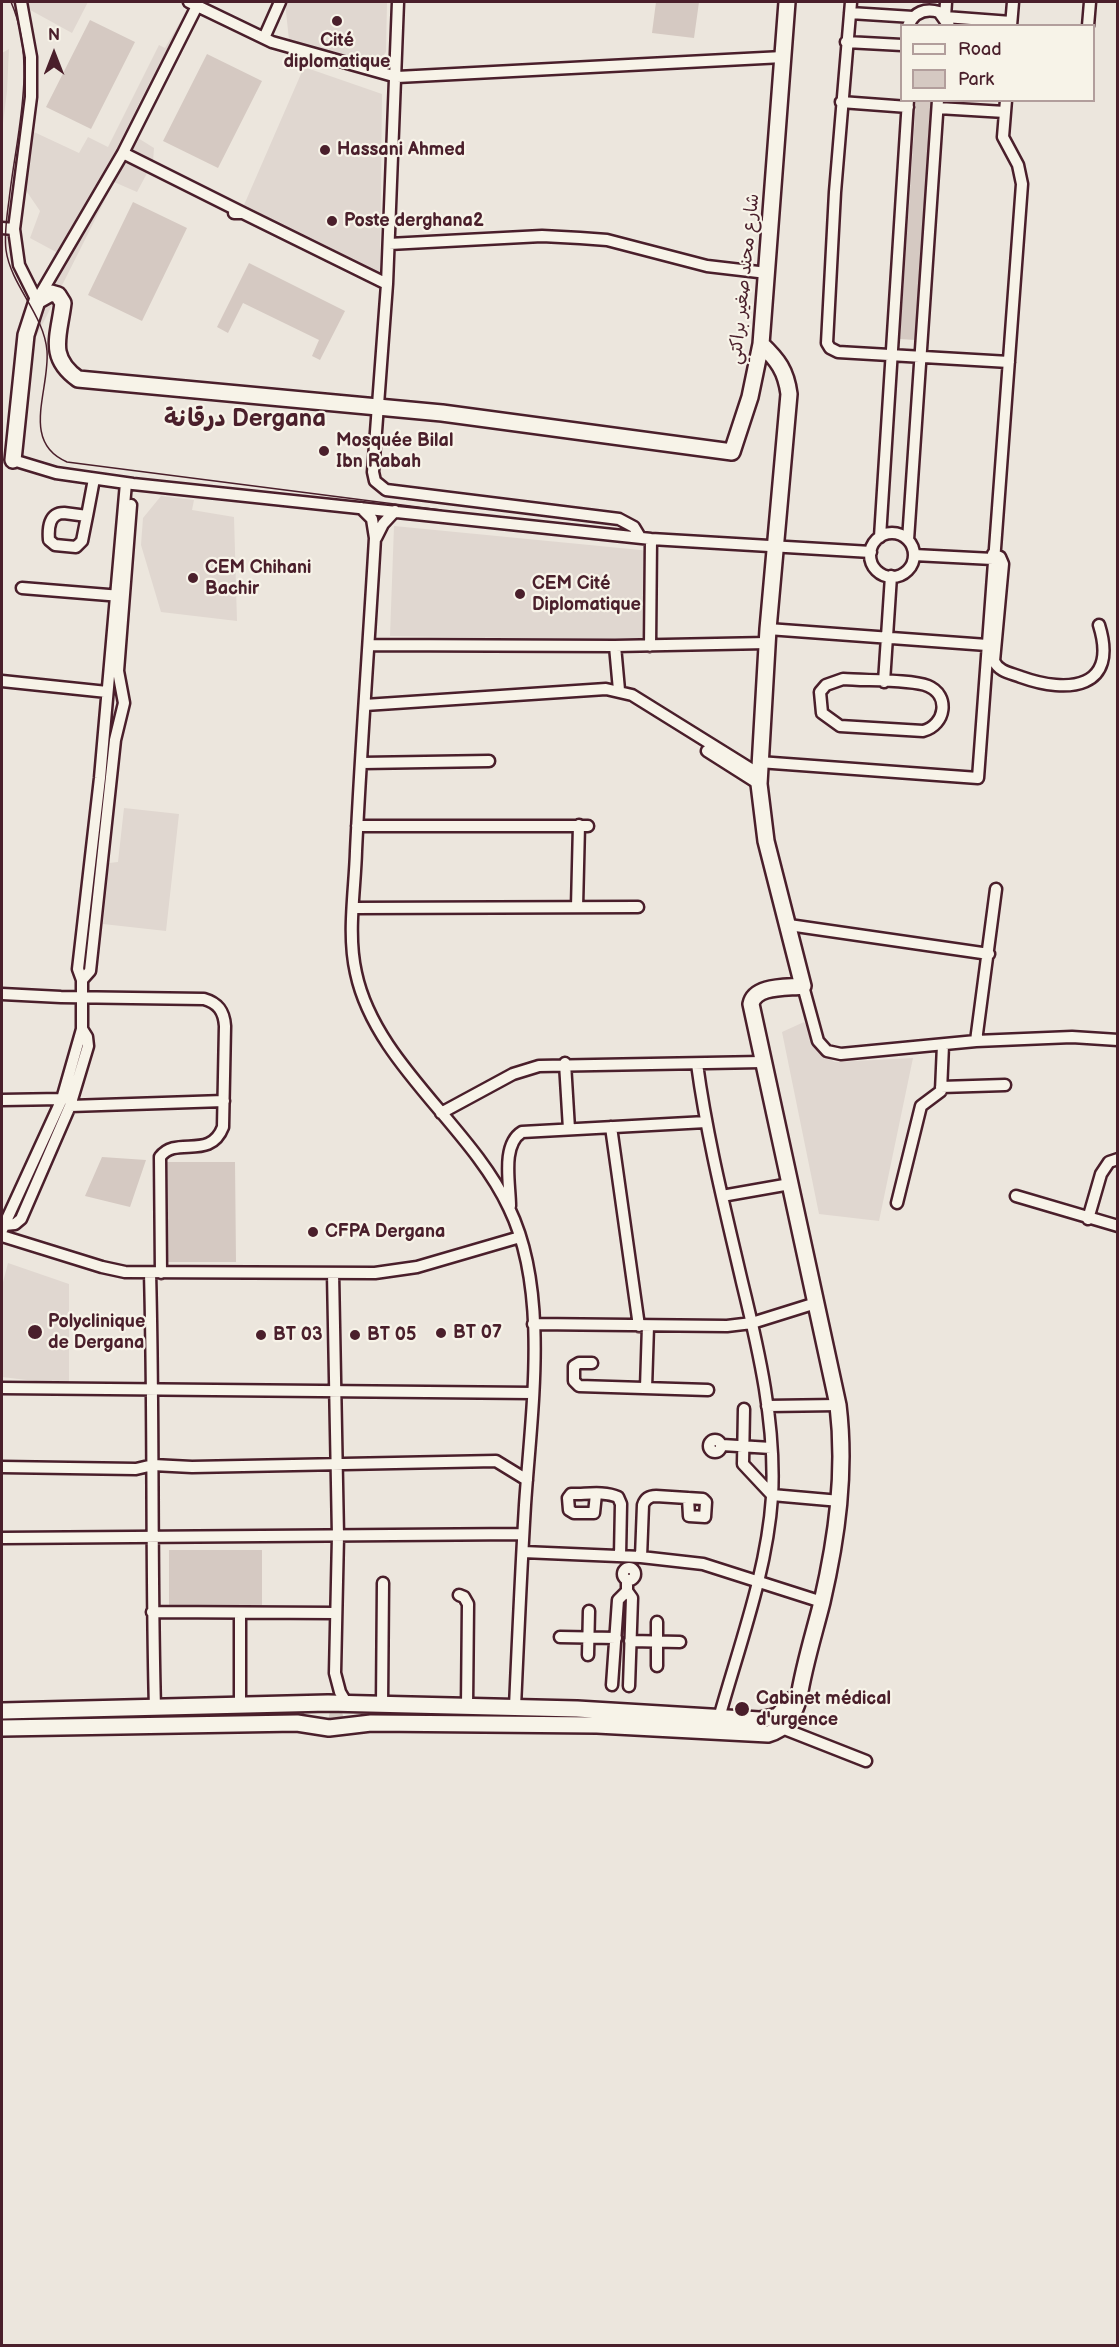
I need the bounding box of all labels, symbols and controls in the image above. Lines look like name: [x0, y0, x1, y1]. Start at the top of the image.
marker: Cité diplomatique: [330, 14, 344, 28]
north arrow: [24, 24, 84, 84]
legend: [900, 24, 1095, 102]
text: N: [48, 26, 60, 45]
place label: Cité diplomatique: [284, 30, 390, 72]
text: Road: [958, 39, 1002, 60]
text: Park: [958, 69, 994, 90]
place label: Hassani Ahmed: [337, 139, 465, 161]
marker: Hassani Ahmed: [318, 143, 332, 157]
street label: شارع محند صغير براكتي: [725, 192, 765, 366]
place label: Poste derghana2: [344, 210, 484, 232]
marker: Poste derghana2: [325, 214, 339, 228]
district label: درقانة Dergana: [164, 406, 326, 434]
place label: Mosquée Bilal Ibn Rabah: [336, 430, 453, 472]
marker: Mosquée Bilal Ibn Rabah: [317, 444, 331, 458]
place label: CEM Chihani Bachir: [205, 557, 311, 600]
marker: CEM Chihani Bachir: [186, 571, 200, 585]
place label: CEM Cité Diplomatique: [532, 573, 641, 616]
marker: CEM Cité Diplomatique: [513, 587, 527, 601]
place label: CFPA Dergana: [325, 1221, 445, 1243]
marker: CFPA Dergana: [306, 1225, 320, 1239]
place label: Polyclinique de Dergana: [48, 1311, 145, 1354]
place label: BT 07: [453, 1322, 502, 1344]
marker: Polyclinique de Dergana: [26, 1323, 44, 1341]
place label: BT 03: [273, 1324, 323, 1346]
place label: BT 05: [367, 1324, 416, 1346]
marker: BT 07: [434, 1326, 448, 1340]
marker: BT 03: [254, 1328, 268, 1342]
marker: BT 05: [348, 1328, 362, 1342]
place label: Cabinet médical d'urgence: [756, 1688, 891, 1730]
marker: Cabinet médical d'urgence: [733, 1700, 751, 1718]

